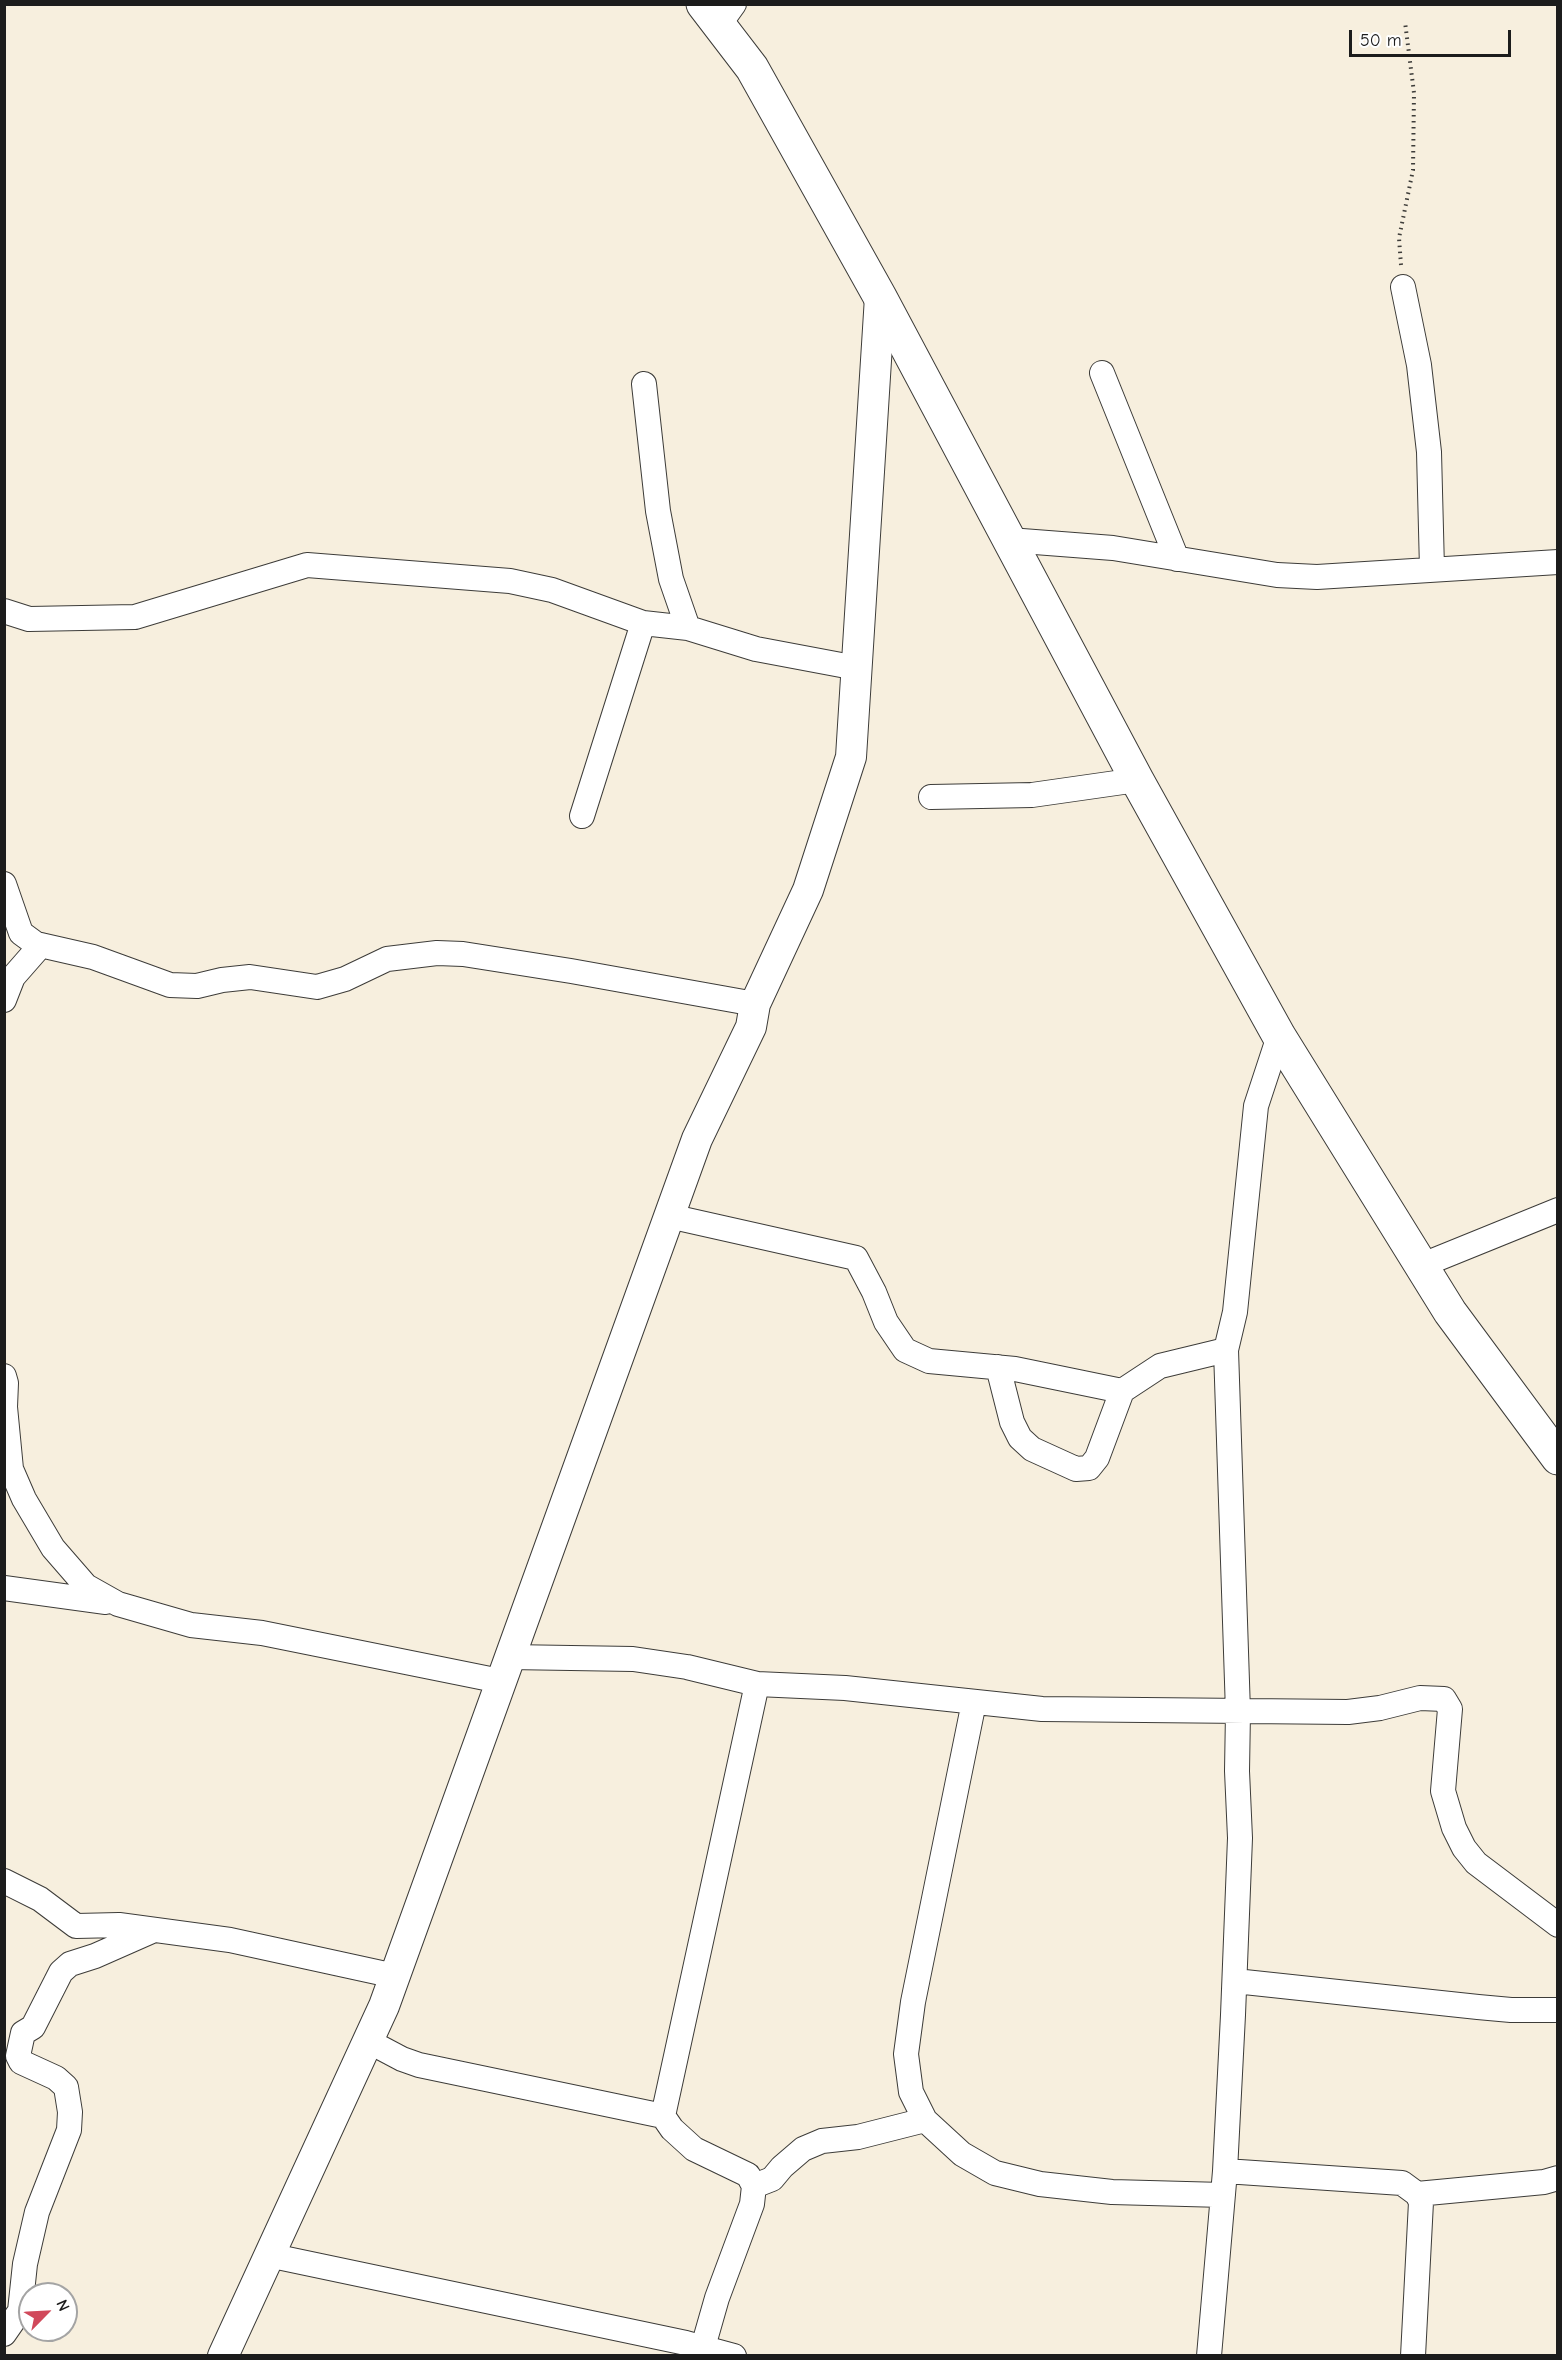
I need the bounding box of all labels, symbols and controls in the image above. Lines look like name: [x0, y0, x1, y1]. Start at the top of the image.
scale bar: [1352, 18, 1514, 56]
text: 50 m: [1360, 30, 1402, 51]
north arrow: [18, 2282, 78, 2342]
text: N: [52, 2297, 73, 2314]

